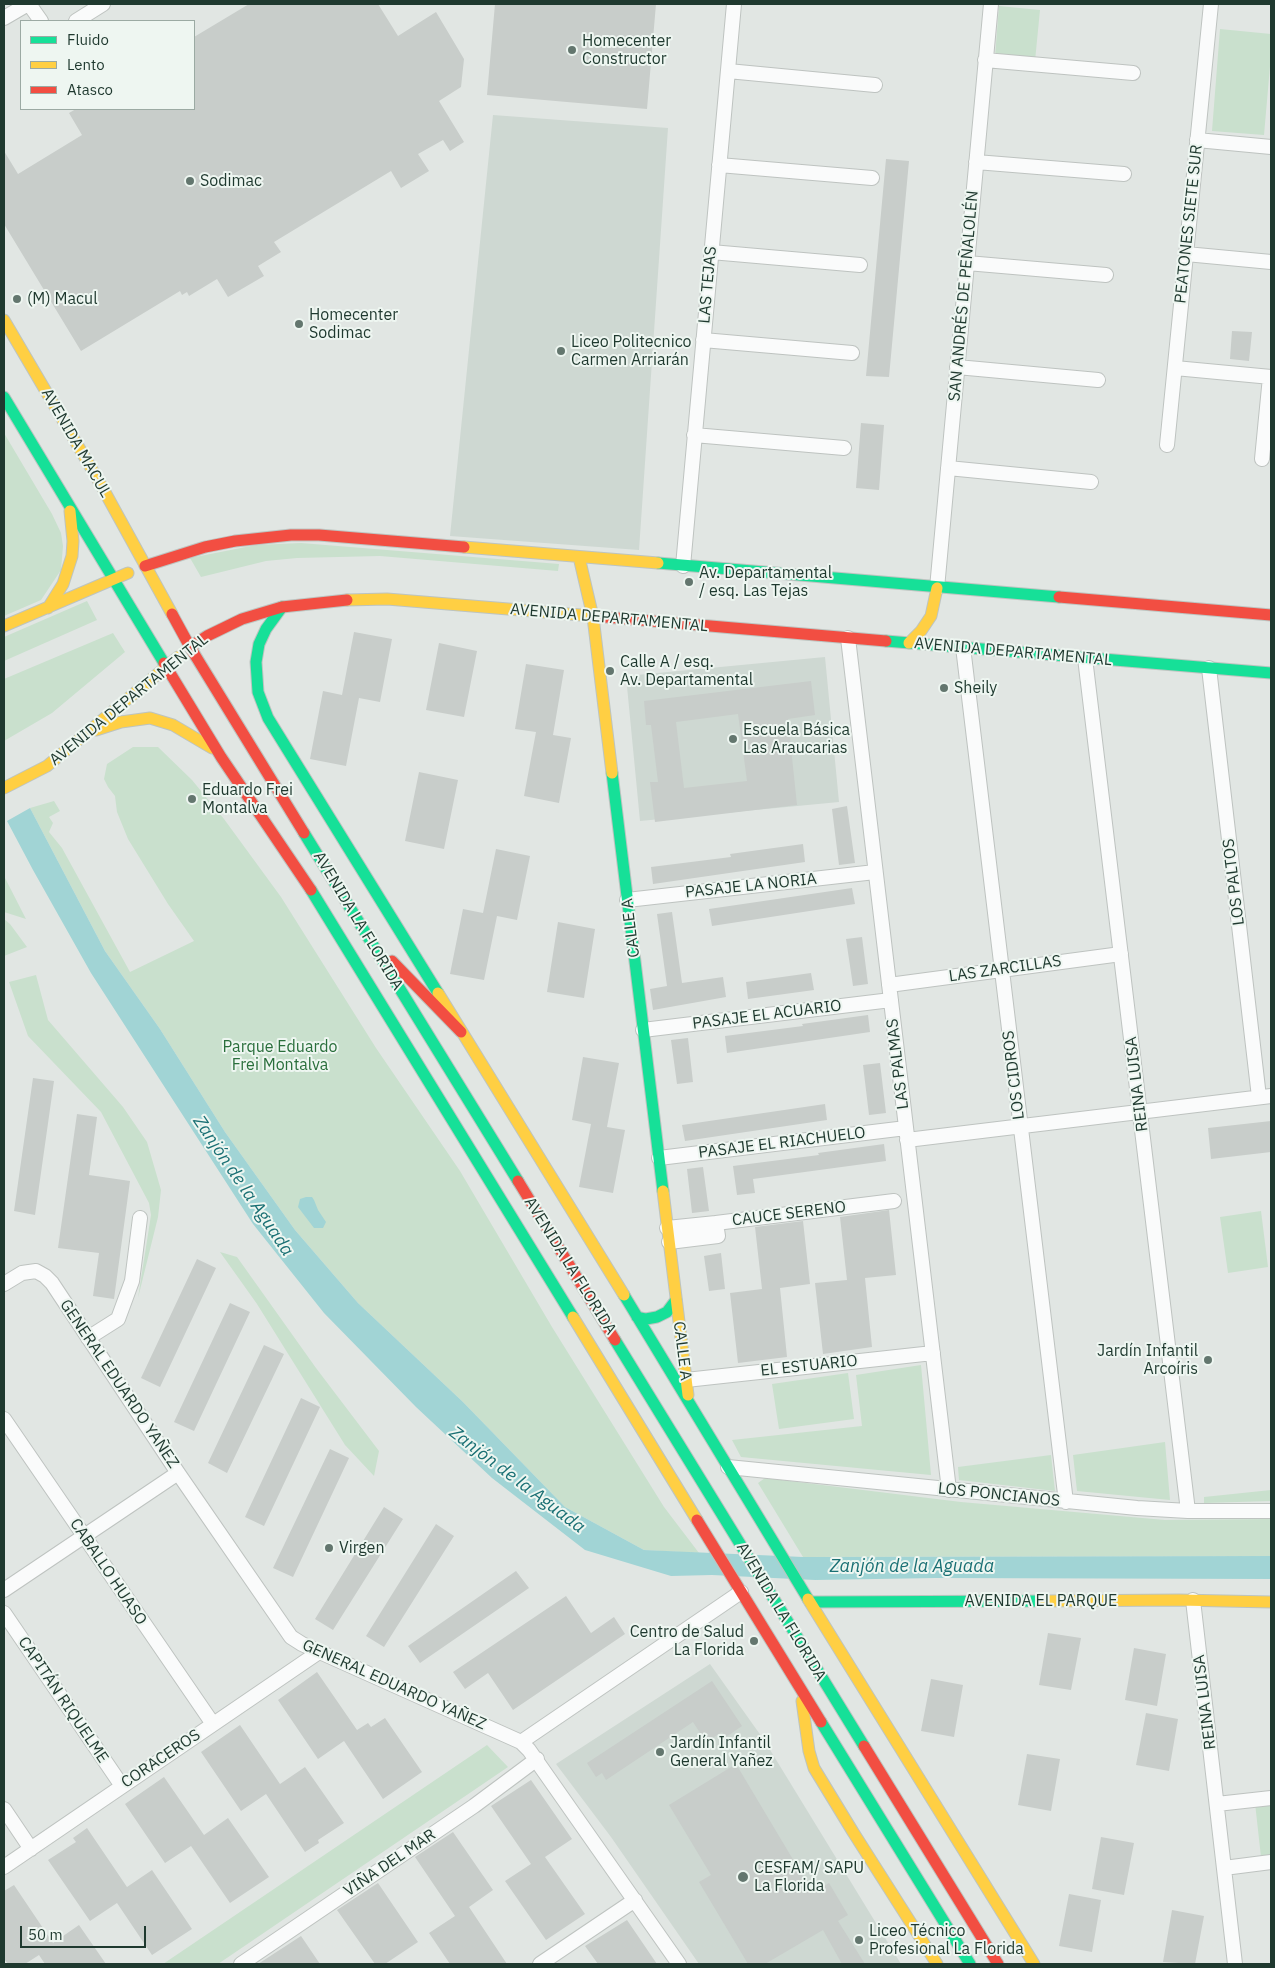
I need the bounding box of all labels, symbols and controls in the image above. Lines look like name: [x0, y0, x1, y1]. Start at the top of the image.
legend: [20, 20, 195, 110]
text: Fluido: [67, 30, 109, 49]
place label: Homecenter Constructor: [582, 31, 671, 69]
marker: Homecenter Constructor: [566, 44, 578, 56]
text: Lento: [67, 55, 105, 74]
text: Atasco: [67, 80, 113, 99]
street label: PEATONES SIETE SUR: [1171, 144, 1207, 304]
place label: Sodimac: [200, 171, 262, 191]
marker: Sodimac: [184, 175, 196, 187]
street label: SAN ANDRÉS DE PEÑALOLÉN: [945, 190, 983, 402]
street label: LAS TEJAS: [695, 246, 721, 324]
place label: (M) Macul: [27, 289, 98, 309]
marker: (M) Macul: [11, 293, 23, 305]
place label: Homecenter Sodimac: [309, 305, 398, 343]
marker: Homecenter Sodimac: [293, 318, 305, 330]
place label: Liceo Politecnico Carmen Arriarán: [571, 332, 692, 370]
marker: Liceo Politecnico Carmen Arriarán: [555, 345, 567, 357]
street label: AVENIDA MACUL: [37, 385, 115, 501]
place label: Av. Departamental / esq. Las Tejas: [699, 563, 832, 601]
marker: Av. Departamental / esq. Las Tejas: [683, 576, 695, 588]
street label: AVENIDA DEPARTAMENTAL: [509, 600, 709, 636]
street label: AVENIDA DEPARTAMENTAL: [46, 630, 212, 770]
street label: AVENIDA DEPARTAMENTAL: [913, 634, 1113, 670]
place label: Calle A / esq. Av. Departamental: [620, 652, 753, 690]
marker: Calle A / esq. Av. Departamental: [604, 665, 616, 677]
place label: Sheily: [954, 678, 997, 698]
marker: Sheily: [938, 682, 950, 694]
place label: Escuela Básica Las Araucarias: [743, 720, 850, 758]
marker: Escuela Básica Las Araucarias: [727, 733, 739, 745]
place label: Eduardo Frei Montalva: [202, 780, 293, 818]
marker: Eduardo Frei Montalva: [186, 793, 198, 805]
street label: LOS PALTOS: [1219, 837, 1249, 927]
street label: AVENIDA LA FLORIDA: [309, 848, 407, 994]
street label: PASAJE LA NORIA: [684, 870, 818, 902]
street label: CALLE A: [618, 897, 644, 959]
street label: LAS ZARCILLAS: [947, 952, 1063, 986]
street label: PASAJE EL ACUARIO: [691, 996, 843, 1034]
street label: LAS PALMAS: [883, 1017, 913, 1111]
street label: LOS CIDROS: [999, 1029, 1029, 1121]
street label: REINA LUISA: [1122, 1035, 1152, 1133]
park label: Parque Eduardo Frei Montalva: [223, 1037, 337, 1075]
water label: Zanjón de la Aguada: [188, 1112, 298, 1260]
street label: PASAJE EL RIACHUELO: [697, 1123, 867, 1163]
street label: AVENIDA LA FLORIDA: [520, 1194, 620, 1338]
street label: CAUCE SERENO: [731, 1197, 847, 1231]
street label: GENERAL EDUARDO YAÑEZ: [55, 1296, 183, 1472]
street label: CALLE A: [669, 1320, 695, 1382]
place label: Jardín Infantil Arcoíris: [1097, 1341, 1198, 1379]
street label: EL ESTUARIO: [759, 1351, 859, 1381]
marker: Jardín Infantil Arcoíris: [1202, 1354, 1214, 1366]
water label: Zanjón de la Aguada: [445, 1422, 589, 1538]
street label: LOS PONCIANOS: [937, 1479, 1061, 1511]
street label: CABALLO HUASO: [65, 1515, 151, 1629]
place label: Virgen: [339, 1538, 384, 1558]
street label: AVENIDA LA FLORIDA: [732, 1539, 830, 1685]
marker: Virgen: [323, 1542, 335, 1554]
water label: Zanjón de la Aguada: [830, 1556, 994, 1578]
street label: AVENIDA EL PARQUE: [965, 1591, 1117, 1611]
place label: Centro de Salud La Florida: [630, 1622, 744, 1660]
street label: CAPITÁN RIQUELME: [14, 1633, 112, 1767]
marker: Centro de Salud La Florida: [748, 1635, 760, 1647]
street label: GENERAL EDUARDO YAÑEZ: [299, 1636, 489, 1734]
street label: REINA LUISA: [1190, 1653, 1220, 1751]
street label: CORACEROS: [118, 1726, 204, 1792]
place label: Jardín Infantil General Yañez: [670, 1733, 773, 1771]
marker: Jardín Infantil General Yañez: [654, 1746, 666, 1758]
street label: VIÑA DEL MAR: [340, 1825, 440, 1901]
place label: CESFAM/ SAPU La Florida: [754, 1858, 864, 1896]
marker: CESFAM/ SAPU La Florida: [736, 1870, 750, 1884]
scale bar: [22, 1916, 149, 1948]
place label: Liceo Técnico Profesional La Florida: [869, 1921, 1024, 1959]
text: 50 m: [28, 1925, 63, 1944]
marker: Liceo Técnico Profesional La Florida: [853, 1934, 865, 1946]

